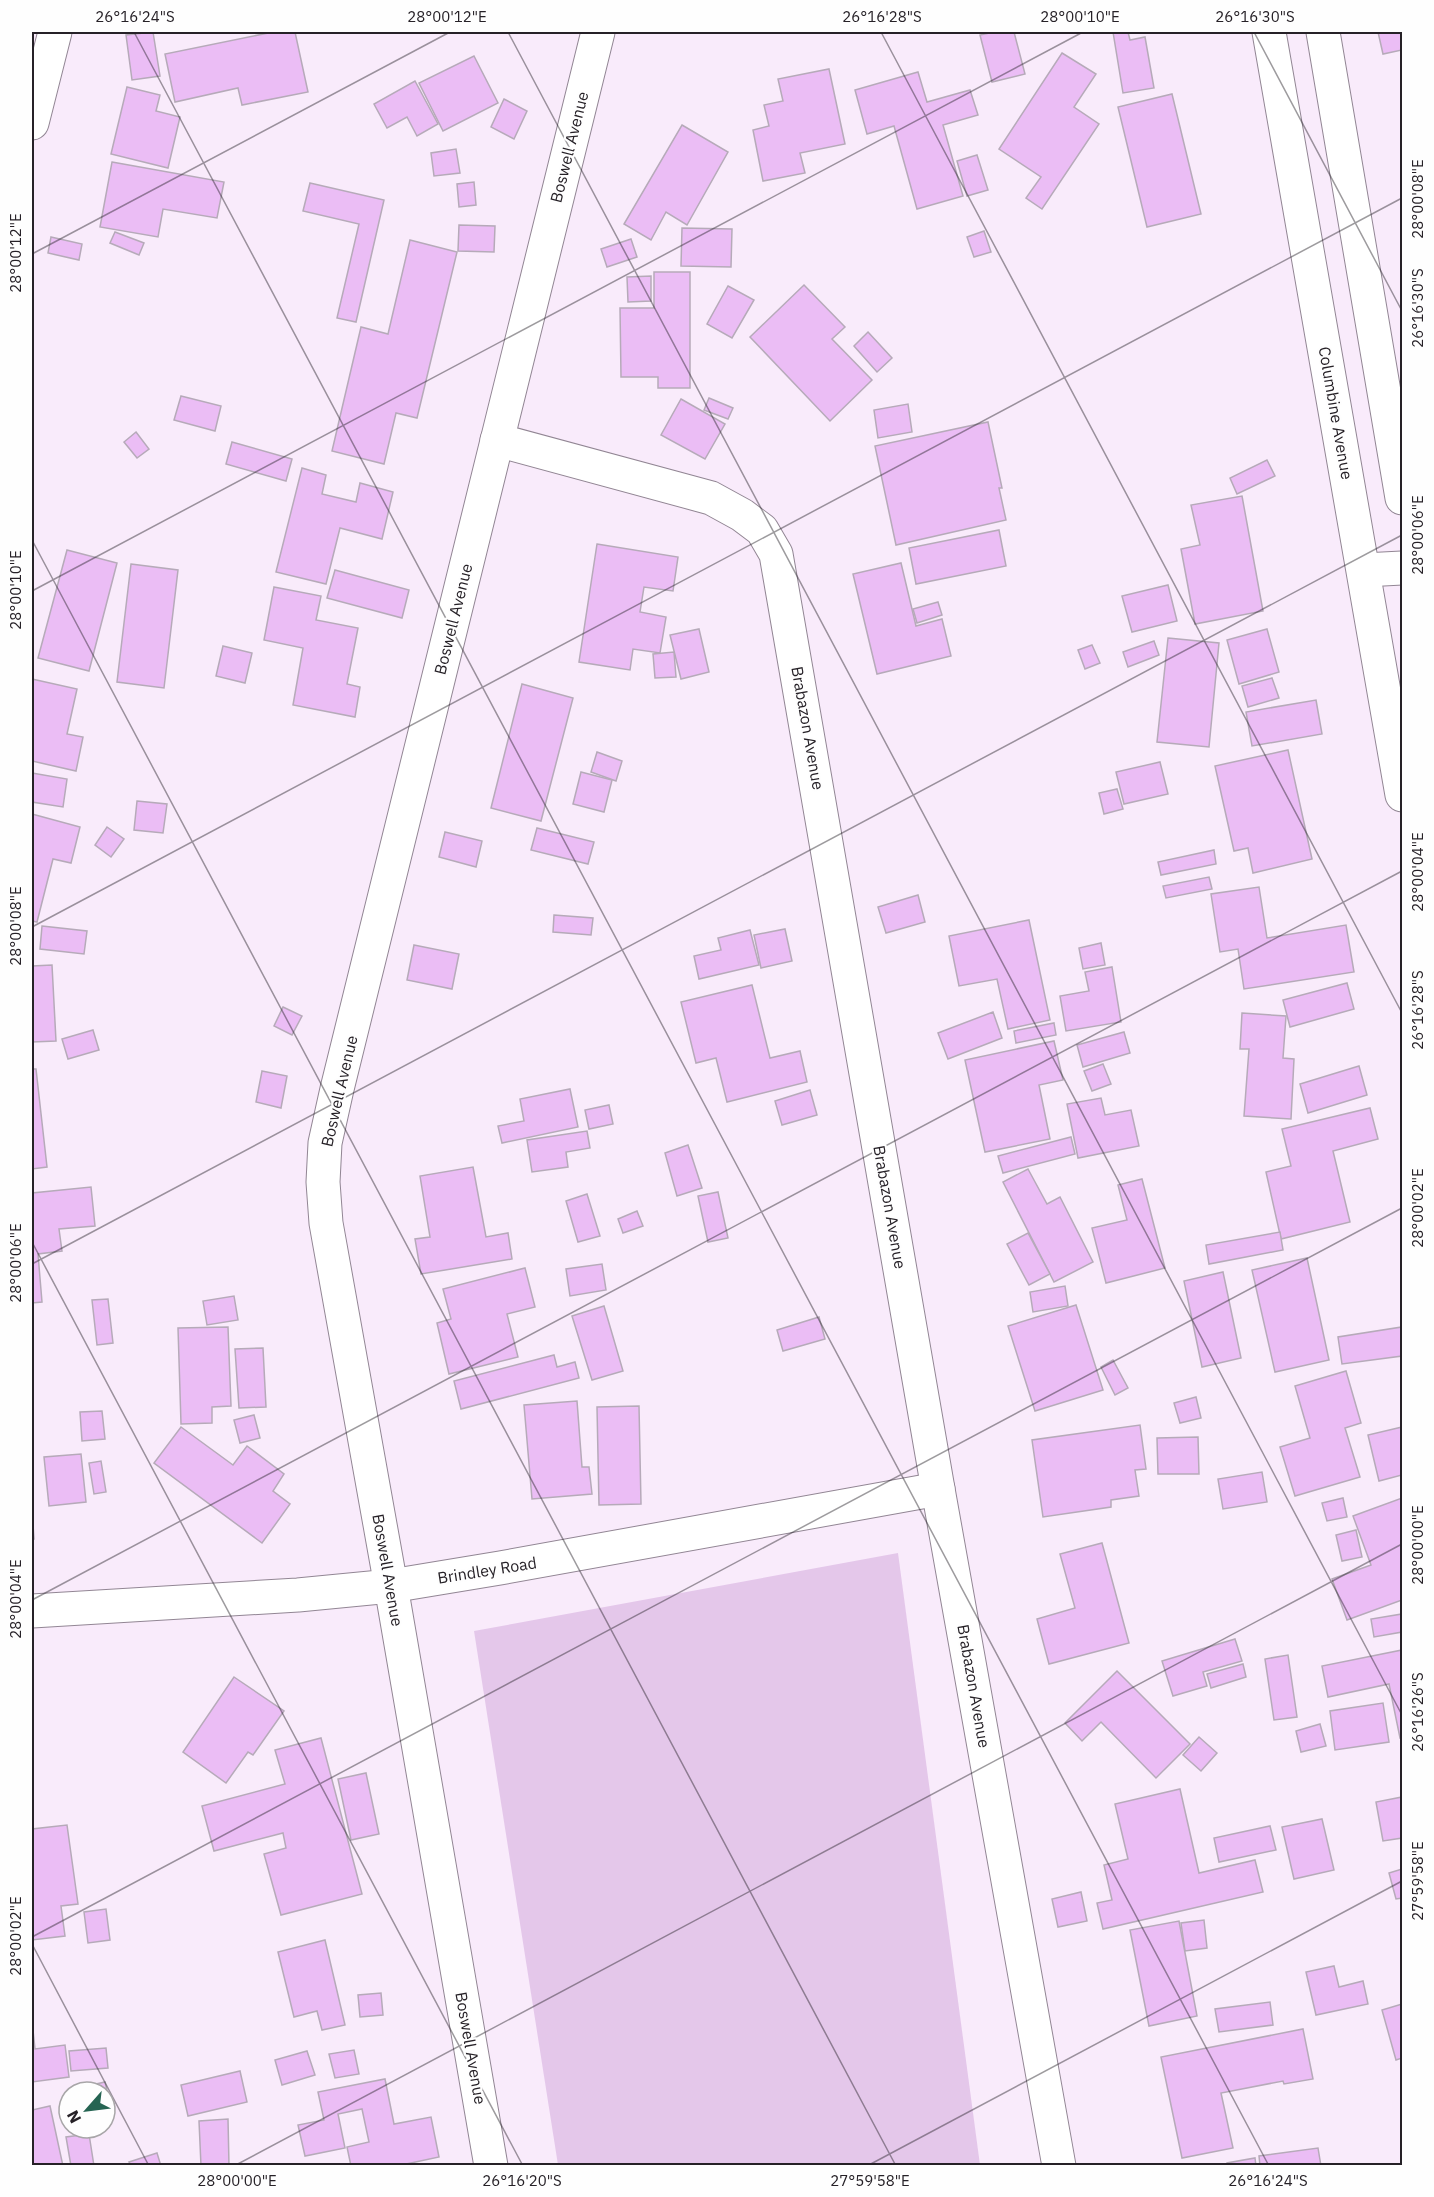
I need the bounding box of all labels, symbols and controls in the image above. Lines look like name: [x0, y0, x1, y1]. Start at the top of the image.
text: 26°16'24"S: [95, 7, 175, 26]
text: 28°00'12"E: [407, 7, 487, 26]
text: 26°16'28"S: [842, 7, 922, 26]
text: 28°00'10"E: [1040, 7, 1120, 26]
text: 26°16'30"S: [1215, 7, 1295, 26]
street label: Boswell Avenue: [546, 89, 593, 205]
text: 28°00'08"E: [1408, 159, 1427, 239]
text: 28°00'12"E: [6, 213, 25, 293]
text: 26°16'30"S: [1408, 268, 1427, 348]
street label: Columbine Avenue: [1314, 345, 1358, 481]
text: 28°00'06"E: [1408, 495, 1427, 575]
text: 28°00'10"E: [6, 550, 25, 630]
street label: Boswell Avenue: [430, 561, 477, 677]
street label: Brabazon Avenue: [787, 665, 829, 792]
text: 28°00'04"E: [1408, 832, 1427, 912]
text: 28°00'08"E: [6, 886, 25, 966]
text: 26°16'28"S: [1408, 970, 1427, 1050]
street label: Boswell Avenue: [316, 1033, 362, 1149]
street label: Brabazon Avenue: [869, 1144, 911, 1271]
text: 28°00'02"E: [1408, 1168, 1427, 1248]
text: 28°00'06"E: [6, 1223, 25, 1303]
text: 28°00'00"E: [1408, 1505, 1427, 1585]
street label: Boswell Avenue: [368, 1512, 408, 1628]
street label: Brindley Road: [436, 1552, 538, 1588]
text: 28°00'04"E: [6, 1559, 25, 1639]
street label: Brabazon Avenue: [953, 1623, 995, 1750]
text: 26°16'26"S: [1408, 1672, 1427, 1752]
text: 27°59'58"E: [1408, 1841, 1427, 1921]
text: 28°00'02"E: [6, 1896, 25, 1976]
street label: Boswell Avenue: [451, 1990, 491, 2106]
north arrow: [57, 2080, 117, 2140]
text: N: [62, 2107, 85, 2127]
text: 28°00'00"E: [197, 2171, 277, 2190]
text: 26°16'20"S: [482, 2171, 562, 2190]
text: 27°59'58"E: [830, 2171, 910, 2190]
text: 26°16'24"S: [1228, 2171, 1308, 2190]

